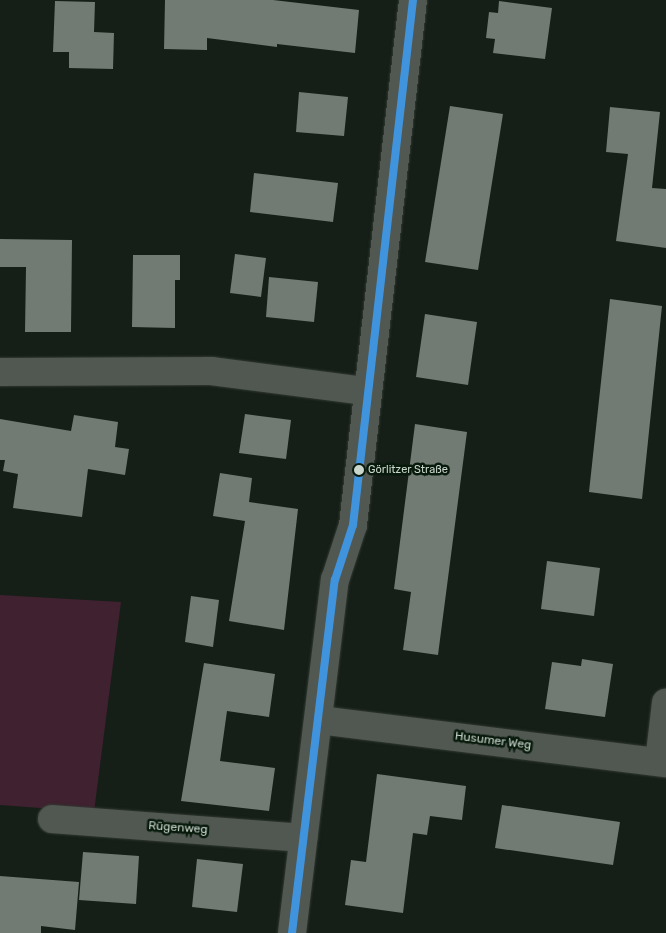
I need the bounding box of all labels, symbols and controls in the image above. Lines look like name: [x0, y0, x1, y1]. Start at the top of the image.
place label: Görlitzer Straße: [368, 463, 448, 477]
marker: Görlitzer Straße: [354, 465, 364, 475]
street label: Husumer Weg: [454, 729, 532, 753]
street label: Rügenweg: [148, 819, 208, 837]

